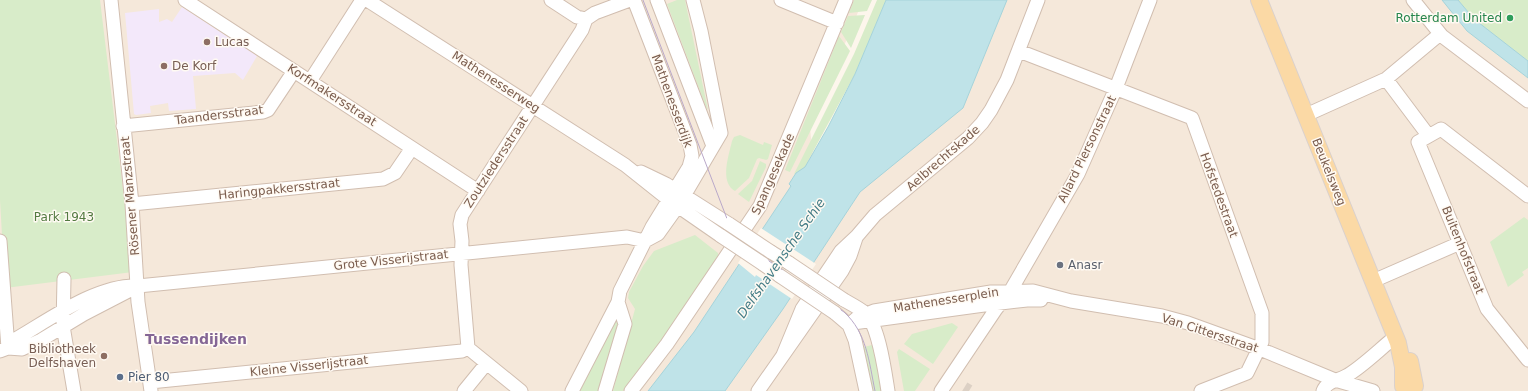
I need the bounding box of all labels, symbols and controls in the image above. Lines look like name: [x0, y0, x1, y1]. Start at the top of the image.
place label: Rotterdam United: [1395, 11, 1502, 25]
marker: Rotterdam United: [1505, 13, 1515, 23]
place label: Lucas: [215, 35, 249, 49]
marker: Lucas: [202, 37, 212, 47]
street label: Mathenesserweg: [449, 48, 543, 116]
street label: Mathenesserdijk: [649, 52, 695, 150]
place label: De Korf: [172, 59, 217, 73]
marker: De Korf: [159, 61, 169, 71]
street label: Korfmakersstraat: [285, 61, 379, 129]
street label: Allard Piersonstraat: [1055, 93, 1119, 205]
street label: Taandersstraat: [173, 103, 264, 128]
street label: Zoutziedersstraat: [461, 113, 531, 210]
street label: Aelbrechtskade: [903, 122, 983, 194]
street label: Spangesekade: [749, 131, 797, 217]
street label: Rösener Manzstraat: [118, 136, 142, 256]
street label: Beukelsweg: [1309, 136, 1349, 208]
street label: Hofstedestraat: [1197, 151, 1241, 240]
street label: Haringpakkersstraat: [218, 176, 341, 202]
water label: Delfshavensche Schie: [734, 195, 828, 321]
street label: Buitenhofstraat: [1439, 204, 1487, 296]
park label: Park 1943: [34, 210, 94, 224]
street label: Grote Visserijstraat: [333, 247, 449, 273]
place label: Anasr: [1068, 258, 1102, 272]
marker: Anasr: [1055, 260, 1065, 270]
street label: Mathenesserplein: [892, 285, 1000, 315]
street label: Van Cittersstraat: [1160, 311, 1260, 355]
district label: Tussendijken: [145, 331, 247, 347]
place label: Bibliotheek Delfshaven: [29, 342, 96, 370]
marker: Bibliotheek Delfshaven: [99, 351, 109, 361]
street label: Kleine Visserijstraat: [249, 353, 369, 379]
place label: Pier 80: [128, 370, 170, 384]
marker: Pier 80: [115, 372, 125, 382]

